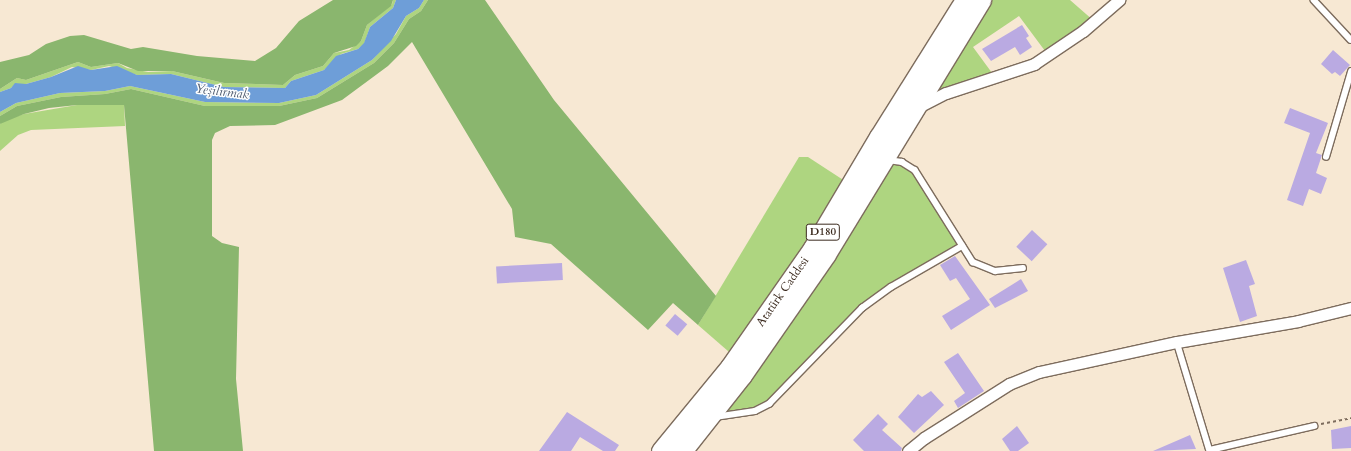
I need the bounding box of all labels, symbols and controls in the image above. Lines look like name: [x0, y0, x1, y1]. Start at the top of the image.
water label: Yeşilırmak: [194, 81, 250, 103]
road number: D180: [805, 223, 841, 241]
street label: Atatürk Caddesi: [754, 254, 812, 330]

